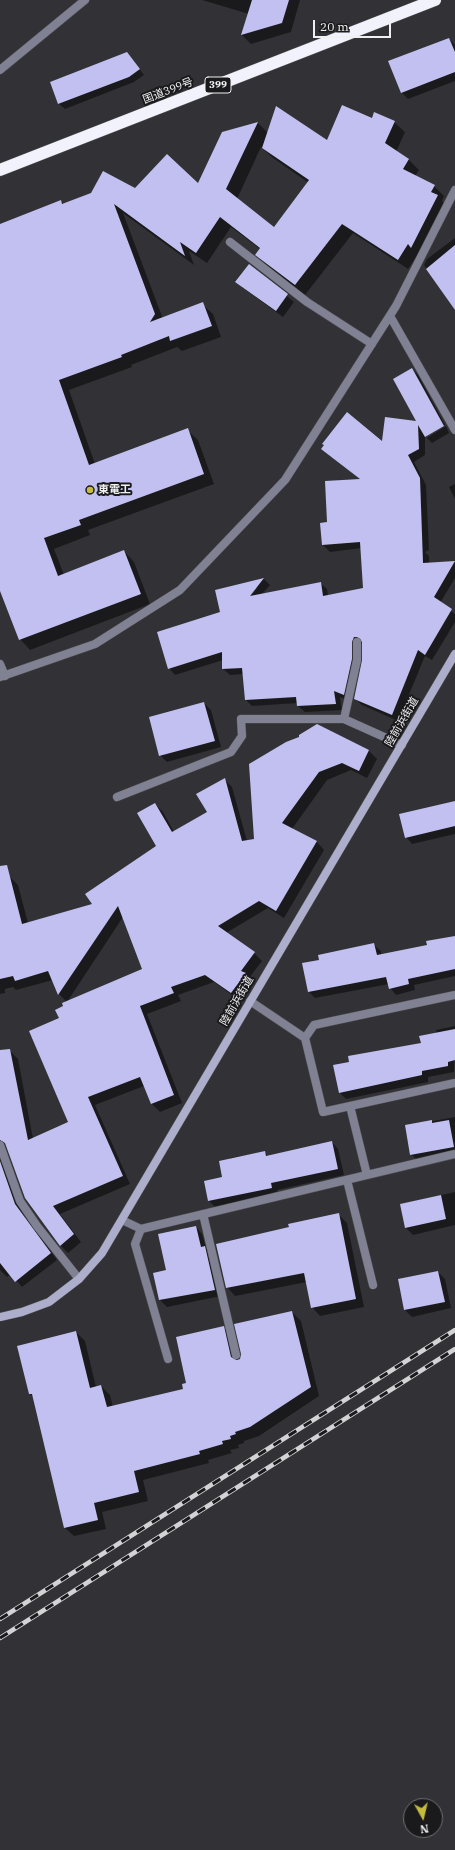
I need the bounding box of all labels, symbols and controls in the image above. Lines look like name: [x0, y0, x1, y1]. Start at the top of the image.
scale bar: [315, 12, 393, 38]
text: 20 m: [320, 19, 349, 34]
street label: 国道399号: [141, 75, 195, 107]
road number: 399: [205, 77, 231, 93]
place label: 東電工: [98, 483, 131, 497]
marker: 東電工: [85, 485, 95, 495]
street label: 陸前浜街道: [383, 695, 421, 749]
street label: 陸前浜街道: [218, 974, 256, 1028]
north arrow: [403, 1798, 443, 1838]
text: N: [419, 1821, 430, 1836]

